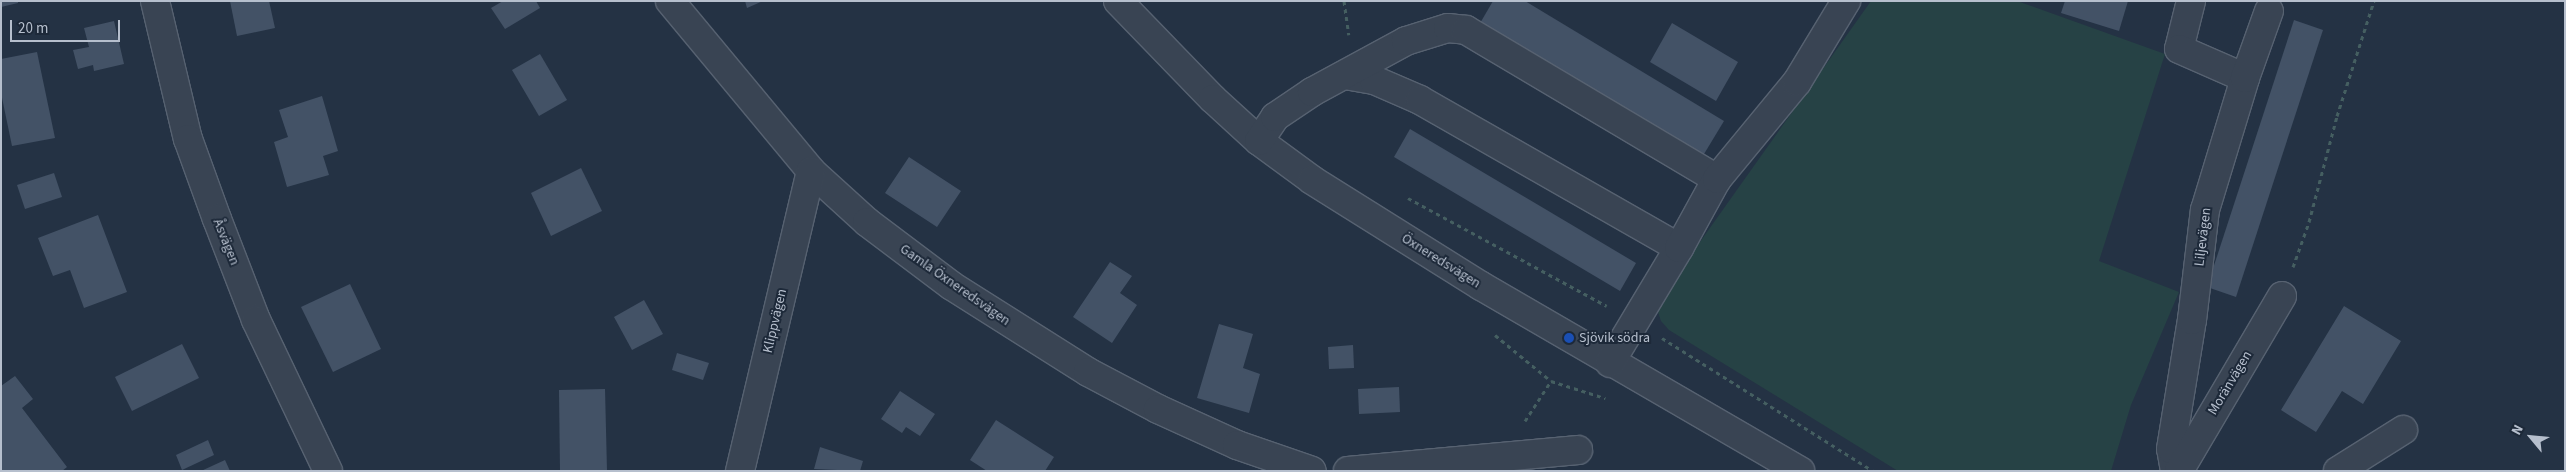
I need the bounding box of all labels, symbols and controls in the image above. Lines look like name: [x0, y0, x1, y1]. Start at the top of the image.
scale bar: [12, 10, 122, 42]
text: 20 m: [18, 18, 48, 39]
street label: Liljevägen: [2191, 207, 2215, 267]
street label: Åsvägen: [209, 216, 243, 268]
street label: Öxneredsvägen: [1398, 230, 1484, 292]
street label: Gamla Öxneredsvägen: [897, 241, 1013, 329]
street label: Klippvägen: [759, 287, 791, 355]
place label: Sjövik södra: [1579, 330, 1650, 346]
marker: Sjövik södra: [1563, 332, 1575, 344]
street label: Moränvägen: [2204, 348, 2256, 418]
north arrow: [2506, 412, 2556, 462]
text: N: [2507, 421, 2529, 439]

